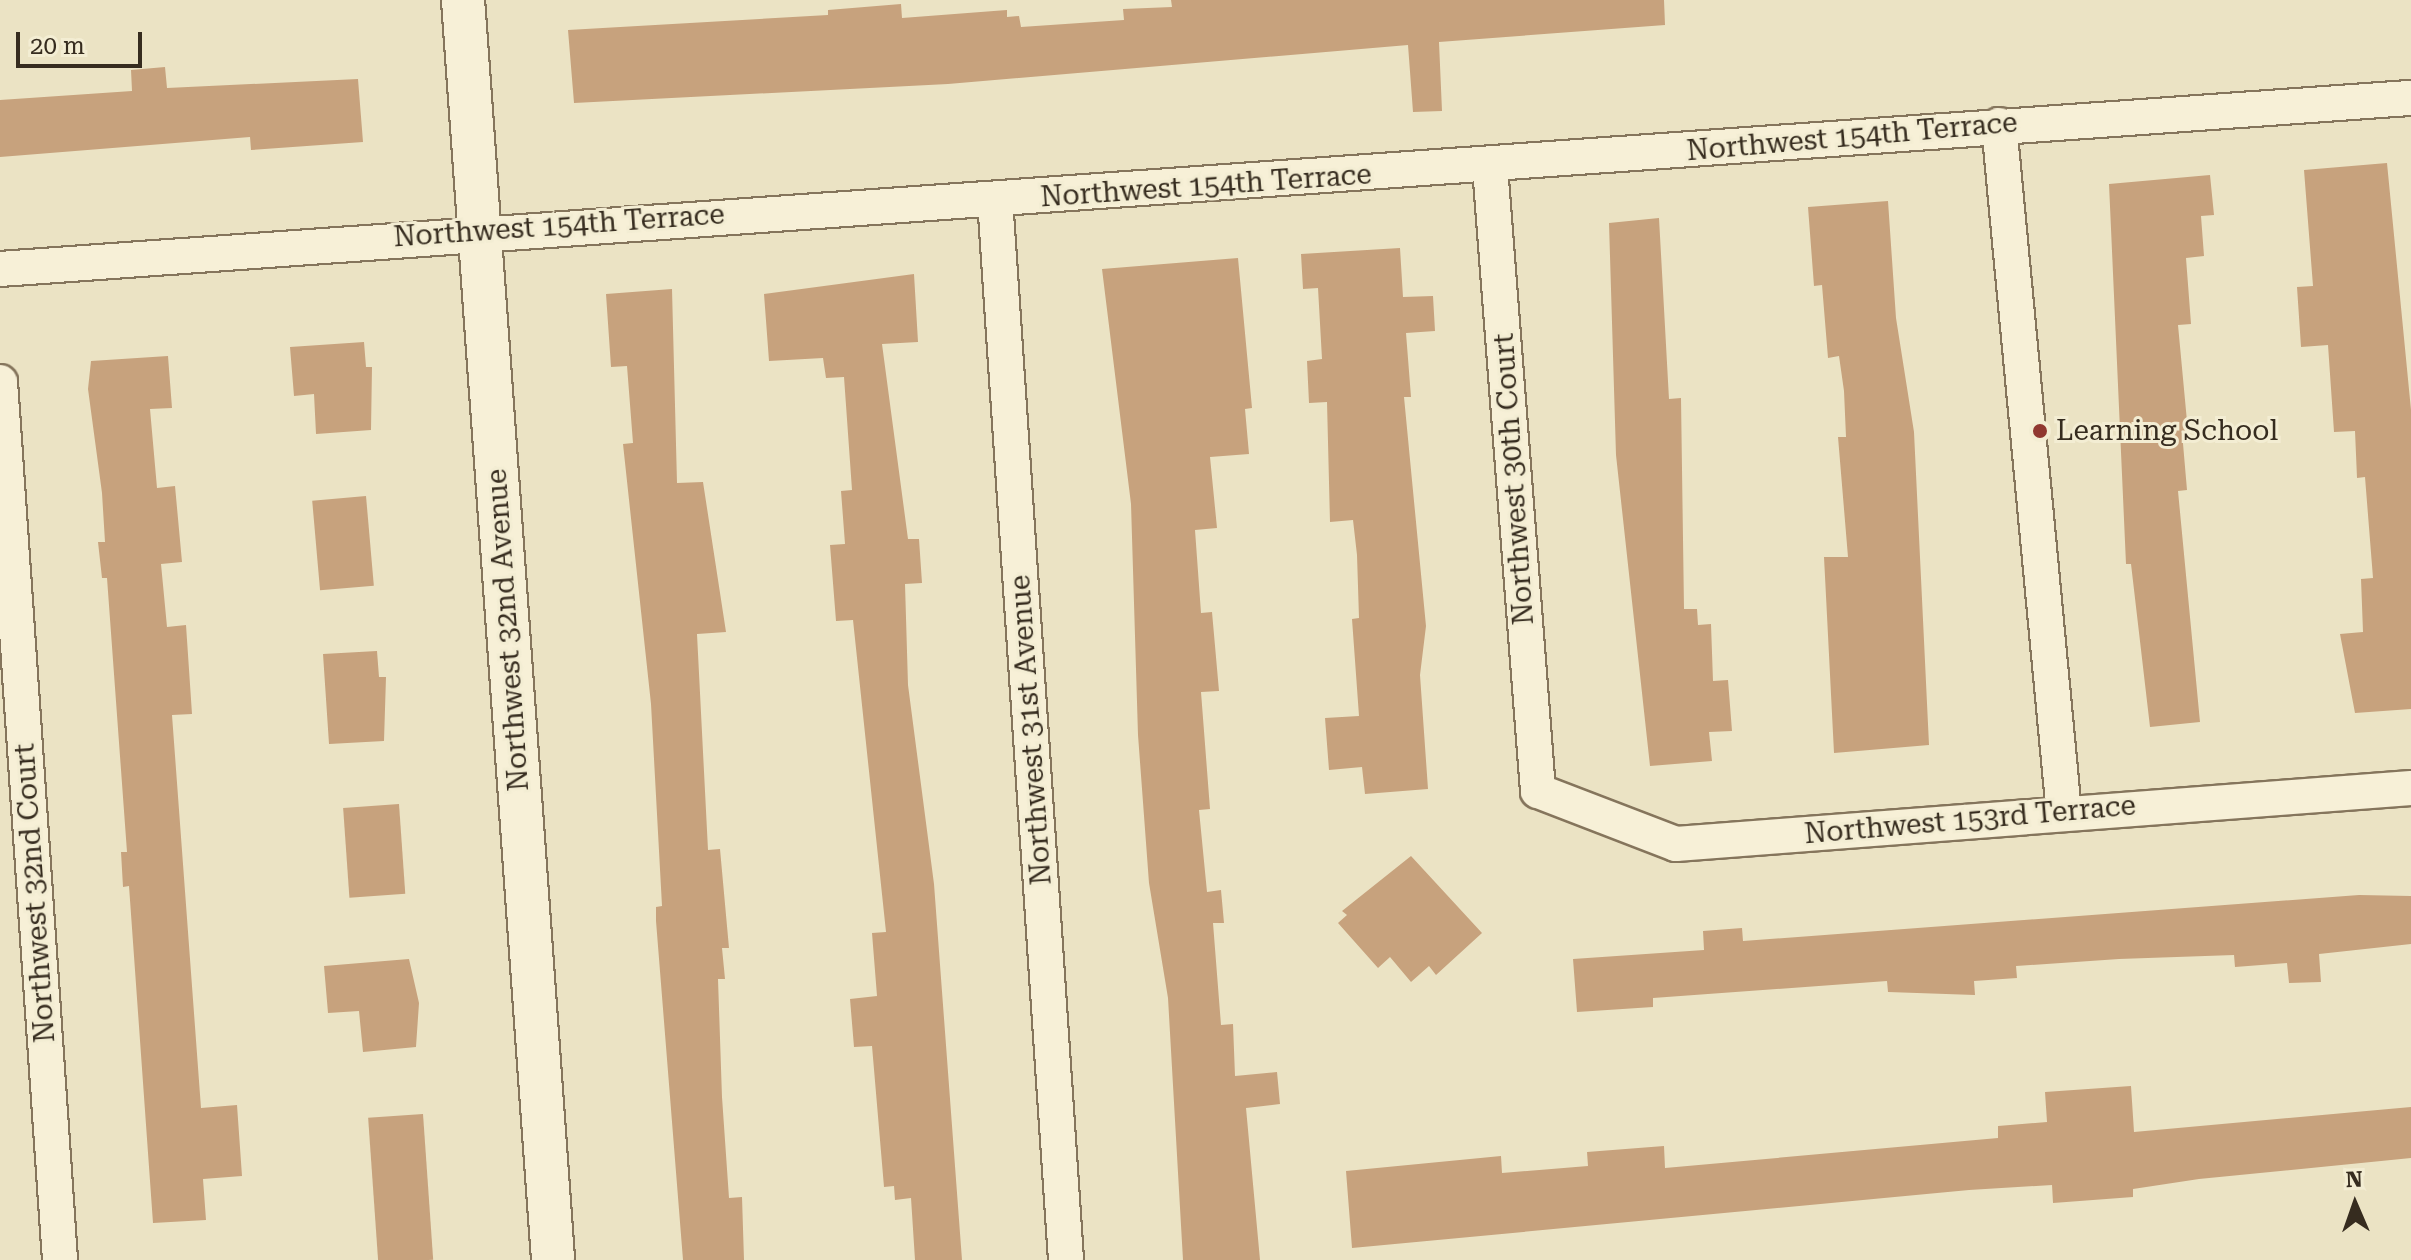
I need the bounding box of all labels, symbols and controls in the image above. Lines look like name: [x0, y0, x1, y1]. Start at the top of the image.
scale bar: [20, 16, 146, 66]
text: 20 m: [30, 32, 85, 60]
street label: Northwest 154th Terrace: [1685, 106, 2019, 168]
street label: Northwest 154th Terrace: [1039, 158, 1373, 214]
street label: Northwest 154th Terrace: [392, 198, 726, 254]
street label: Northwest 30th Court: [1487, 332, 1541, 626]
place label: Learning School: [2056, 414, 2278, 448]
marker: Learning School: [2031, 422, 2049, 440]
street label: Northwest 32nd Avenue: [480, 468, 536, 792]
street label: Northwest 31st Avenue: [1003, 574, 1059, 886]
street label: Northwest 32nd Court: [8, 742, 62, 1044]
street label: Northwest 153rd Terrace: [1803, 789, 2137, 851]
north arrow: [2315, 1164, 2395, 1244]
text: N: [2345, 1167, 2363, 1192]

